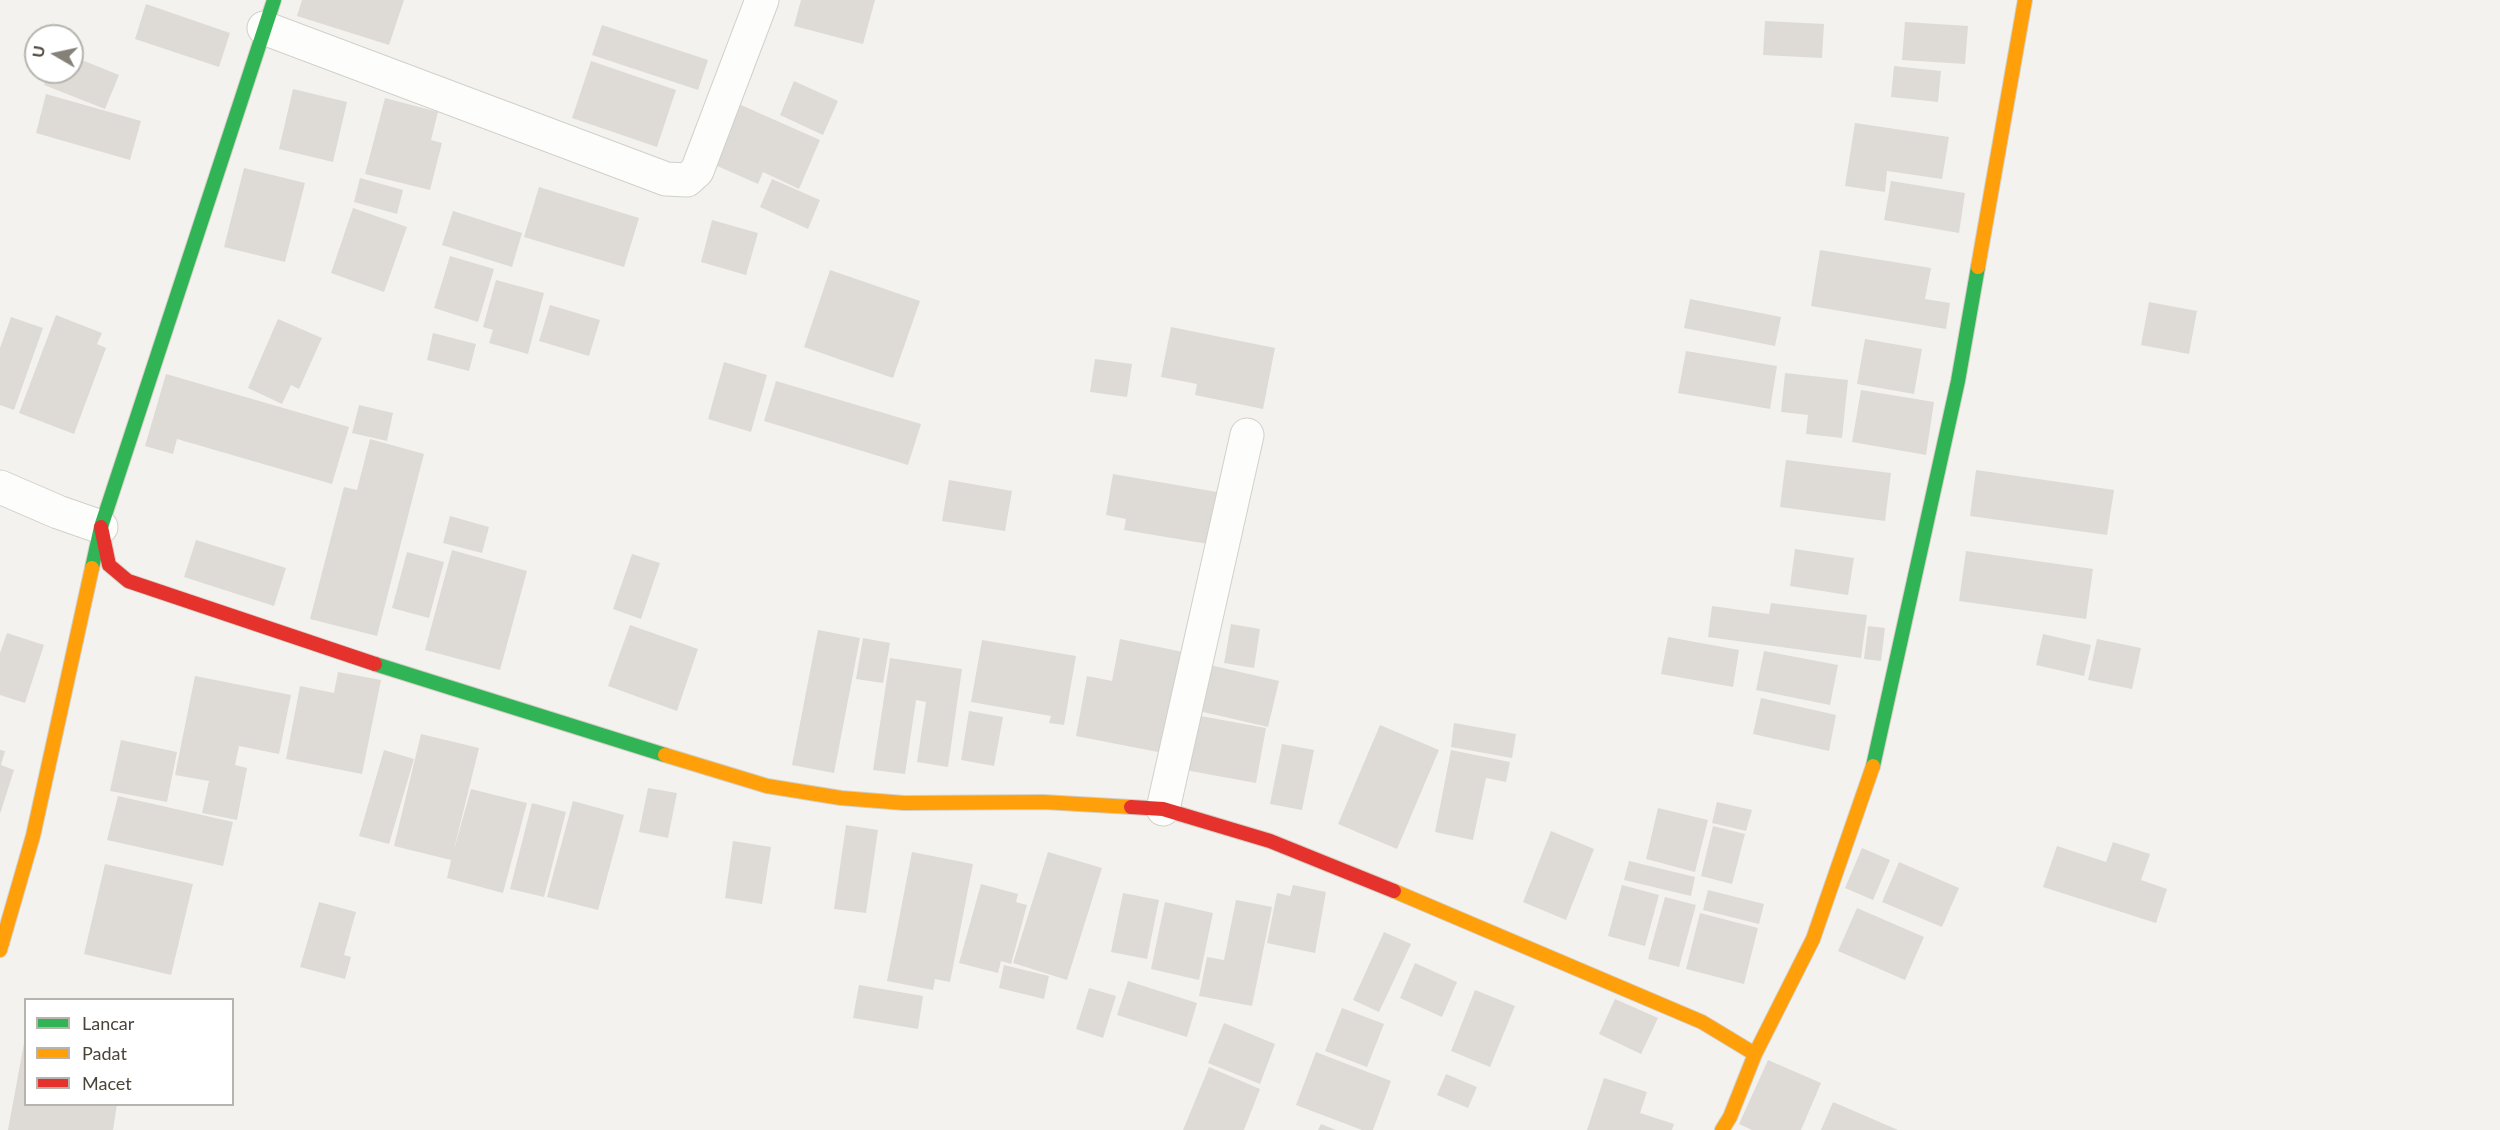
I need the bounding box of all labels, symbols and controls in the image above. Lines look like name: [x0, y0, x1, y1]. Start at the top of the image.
north arrow: [24, 24, 84, 84]
text: U: [27, 44, 48, 59]
legend: [24, 998, 234, 1106]
text: Lancar: [82, 1012, 134, 1034]
text: Padat: [82, 1042, 127, 1064]
text: Macet: [82, 1072, 132, 1094]

